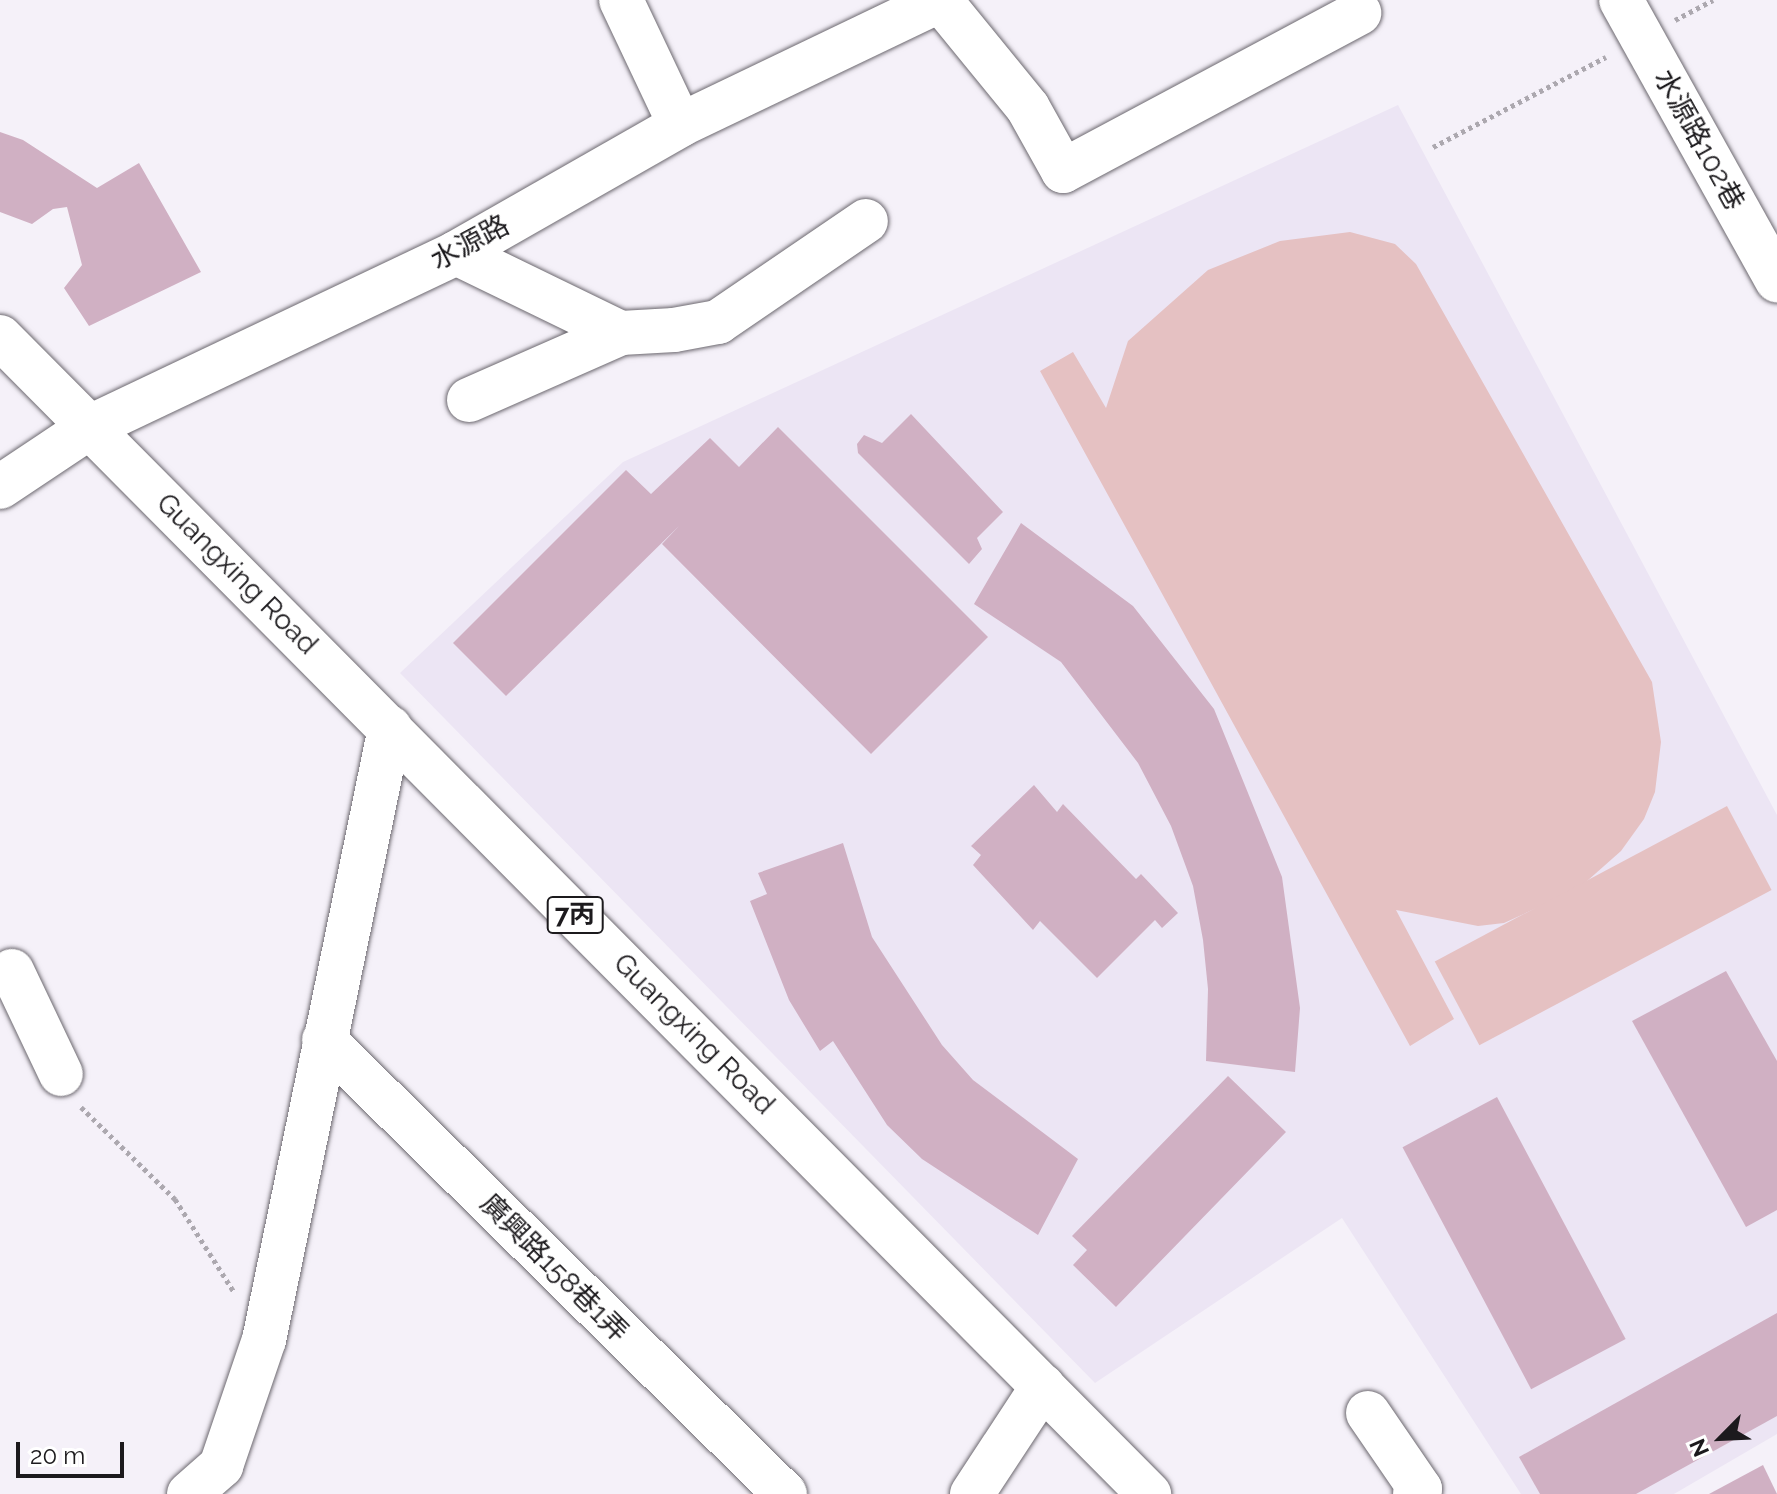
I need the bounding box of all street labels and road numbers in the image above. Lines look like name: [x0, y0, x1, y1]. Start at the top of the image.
street label: 水源路102巷: [1647, 64, 1751, 216]
street label: 水源路: [425, 208, 515, 278]
street label: Guangxing Road: [150, 487, 324, 661]
road number: 7丙: [545, 893, 605, 937]
street label: Guangxing Road: [607, 947, 781, 1121]
street label: 廣興路158巷1弄: [473, 1187, 635, 1349]

